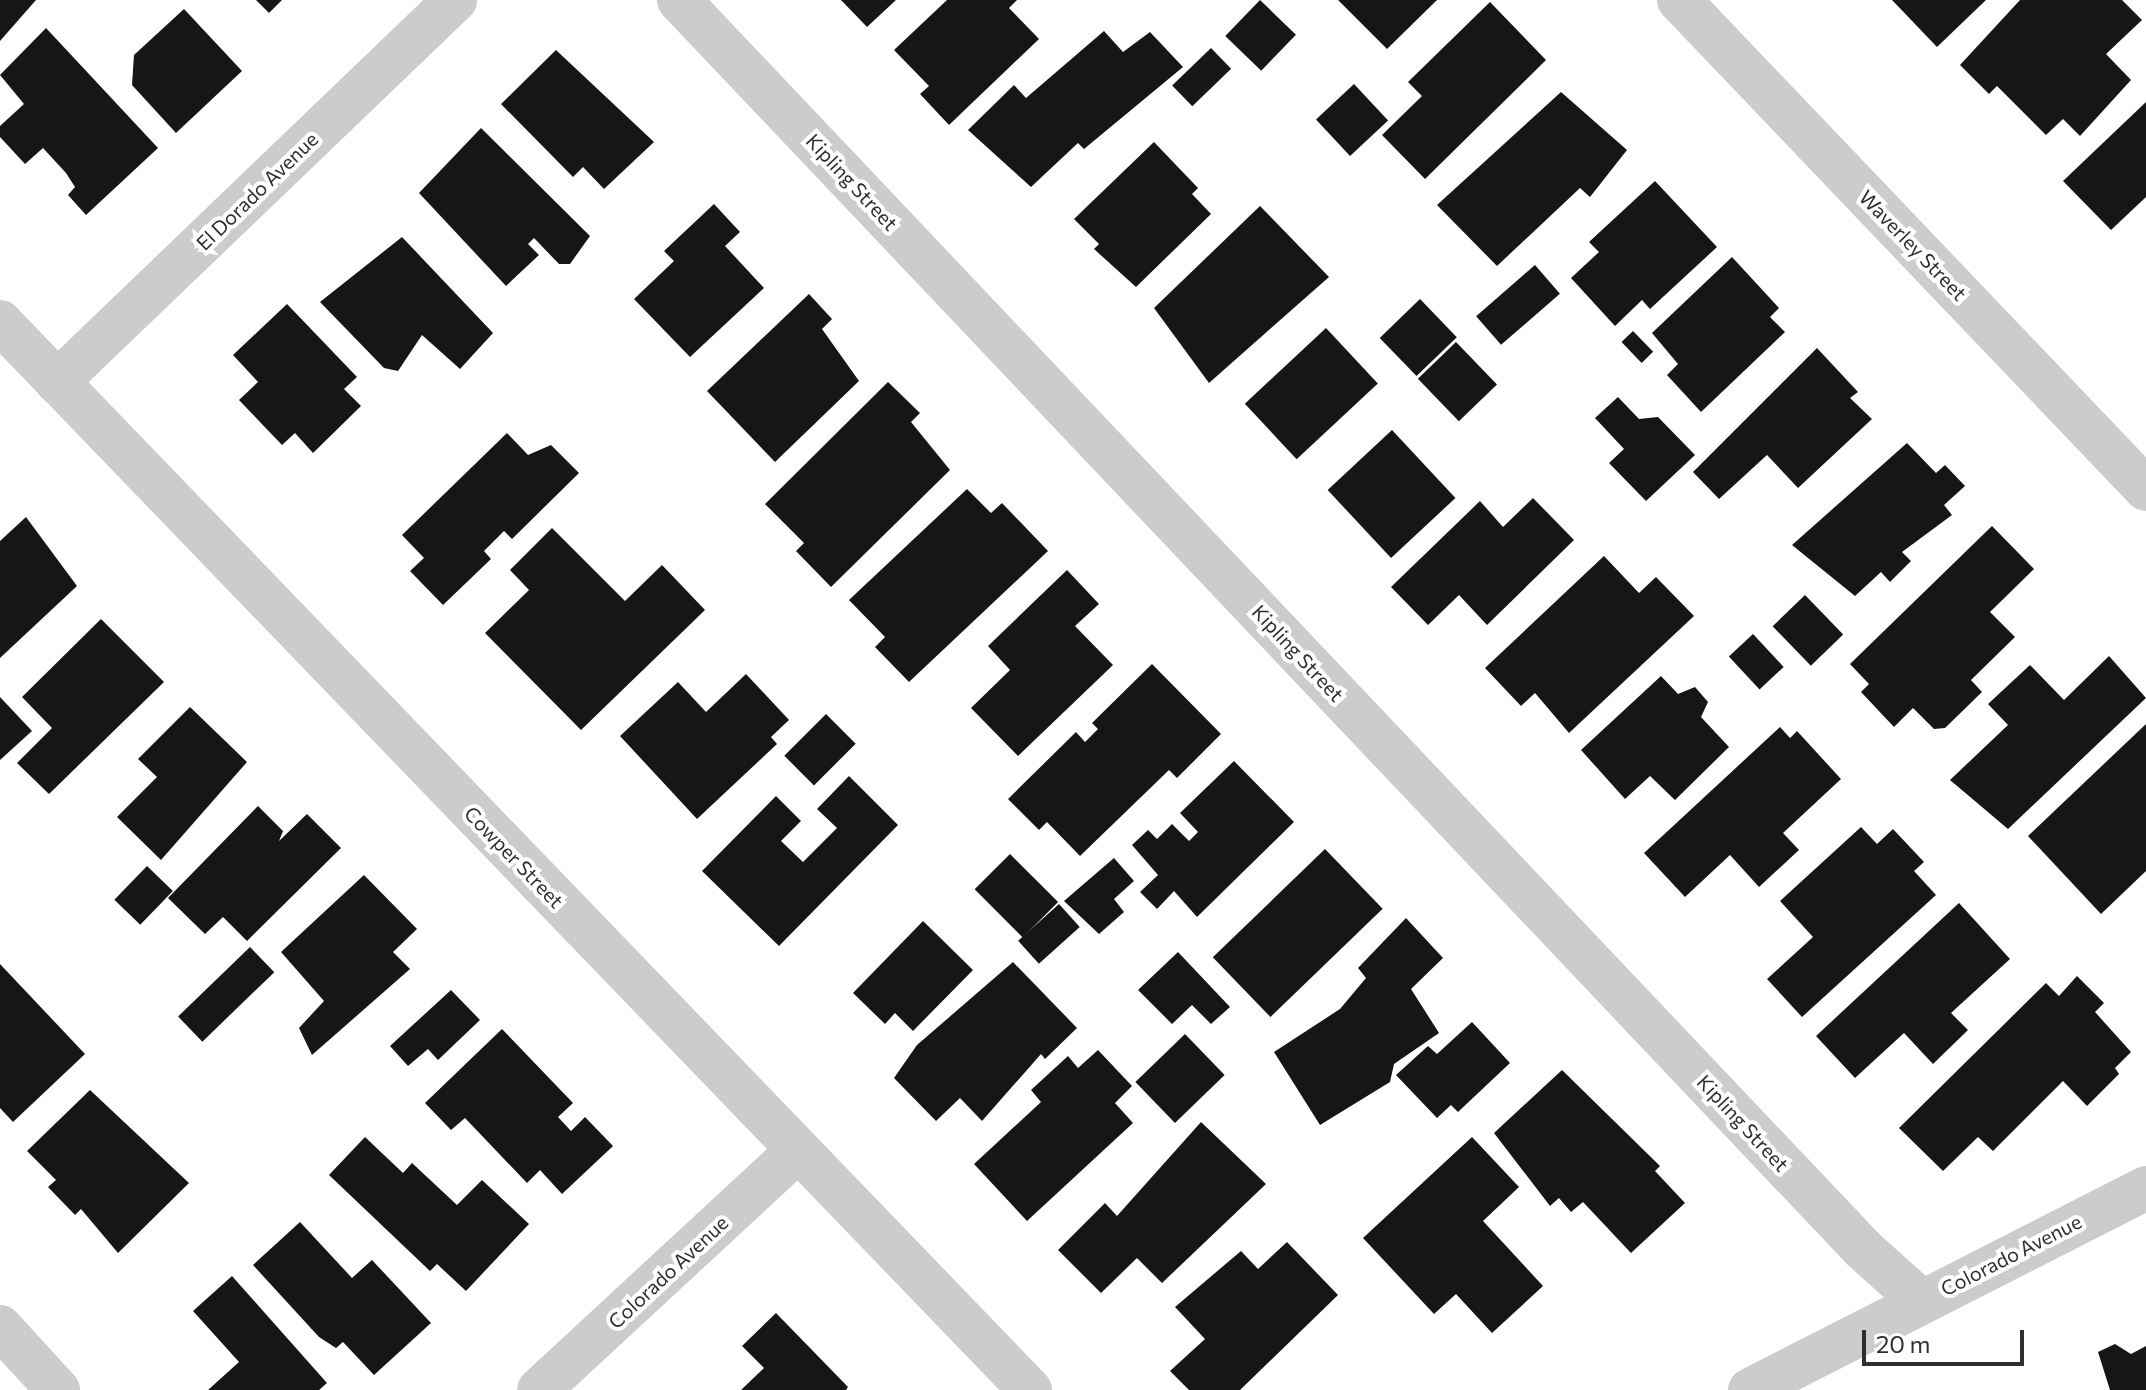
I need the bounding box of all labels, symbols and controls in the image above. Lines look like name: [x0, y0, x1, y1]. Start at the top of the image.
street label: El Dorado Avenue: [191, 127, 323, 255]
street label: Kipling Street: [801, 129, 903, 235]
street label: Waverley Street: [1854, 185, 1972, 305]
street label: Kipling Street: [1247, 600, 1349, 706]
street label: Cowper Street: [460, 801, 568, 913]
street label: Kipling Street: [1692, 1070, 1794, 1176]
street label: Colorado Avenue: [1937, 1209, 2085, 1301]
street label: Colorado Avenue: [603, 1210, 733, 1334]
scale bar: [1866, 1314, 2028, 1364]
text: 20 m: [1876, 1329, 1930, 1358]

